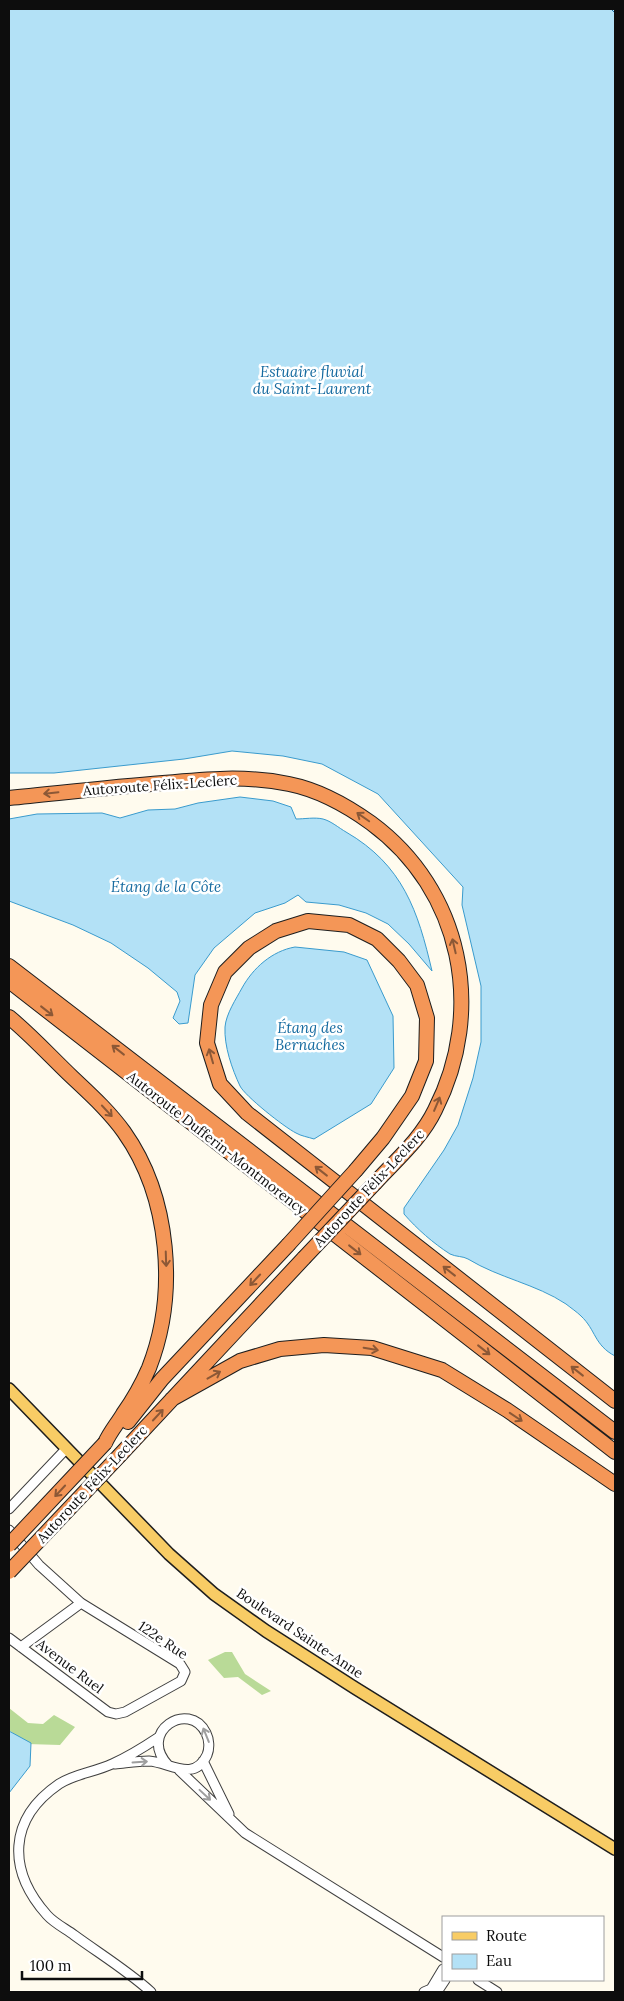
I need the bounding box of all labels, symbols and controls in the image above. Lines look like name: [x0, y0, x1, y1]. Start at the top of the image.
water label: Estuaire fluvial du Saint-Laurent: [253, 362, 372, 398]
street label: Autoroute Félix-Leclerc: [81, 771, 238, 799]
one-way arrow: [44, 789, 60, 798]
one-way arrow: [356, 812, 370, 822]
water label: Étang de la Côte: [111, 877, 221, 896]
one-way arrow: [449, 938, 458, 954]
one-way arrow: [40, 1006, 53, 1017]
water label: Étang des Bernaches: [275, 1018, 345, 1054]
one-way arrow: [112, 1045, 125, 1056]
one-way arrow: [206, 1049, 216, 1065]
street label: Autoroute Dufferin-Montmorency: [123, 1067, 311, 1219]
one-way arrow: [433, 1097, 443, 1112]
one-way arrow: [101, 1105, 113, 1118]
street label: Autoroute Félix-Leclerc: [309, 1125, 428, 1251]
one-way arrow: [314, 1165, 327, 1176]
one-way arrow: [348, 1245, 361, 1256]
one-way arrow: [161, 1251, 170, 1267]
one-way arrow: [443, 1265, 456, 1276]
one-way arrow: [249, 1274, 261, 1287]
one-way arrow: [362, 1344, 378, 1354]
one-way arrow: [477, 1345, 491, 1355]
one-way arrow: [571, 1365, 584, 1376]
one-way arrow: [206, 1370, 221, 1380]
one-way arrow: [152, 1408, 164, 1421]
one-way arrow: [509, 1412, 523, 1422]
street label: Autoroute Félix-Leclerc: [32, 1421, 151, 1547]
one-way arrow: [54, 1485, 66, 1498]
street label: Boulevard Sainte-Anne: [233, 1584, 367, 1682]
street label: 122e Rue: [135, 1617, 192, 1663]
street label: Avenue Ruel: [32, 1634, 107, 1697]
one-way arrow: [200, 1728, 210, 1743]
one-way arrow: [132, 1757, 148, 1767]
one-way arrow: [198, 1789, 211, 1801]
legend: [442, 1916, 604, 1981]
text: Route: [486, 1926, 527, 1945]
scale bar: [22, 1948, 142, 1980]
text: Eau: [486, 1951, 512, 1970]
text: 100 m: [30, 1956, 71, 1975]

